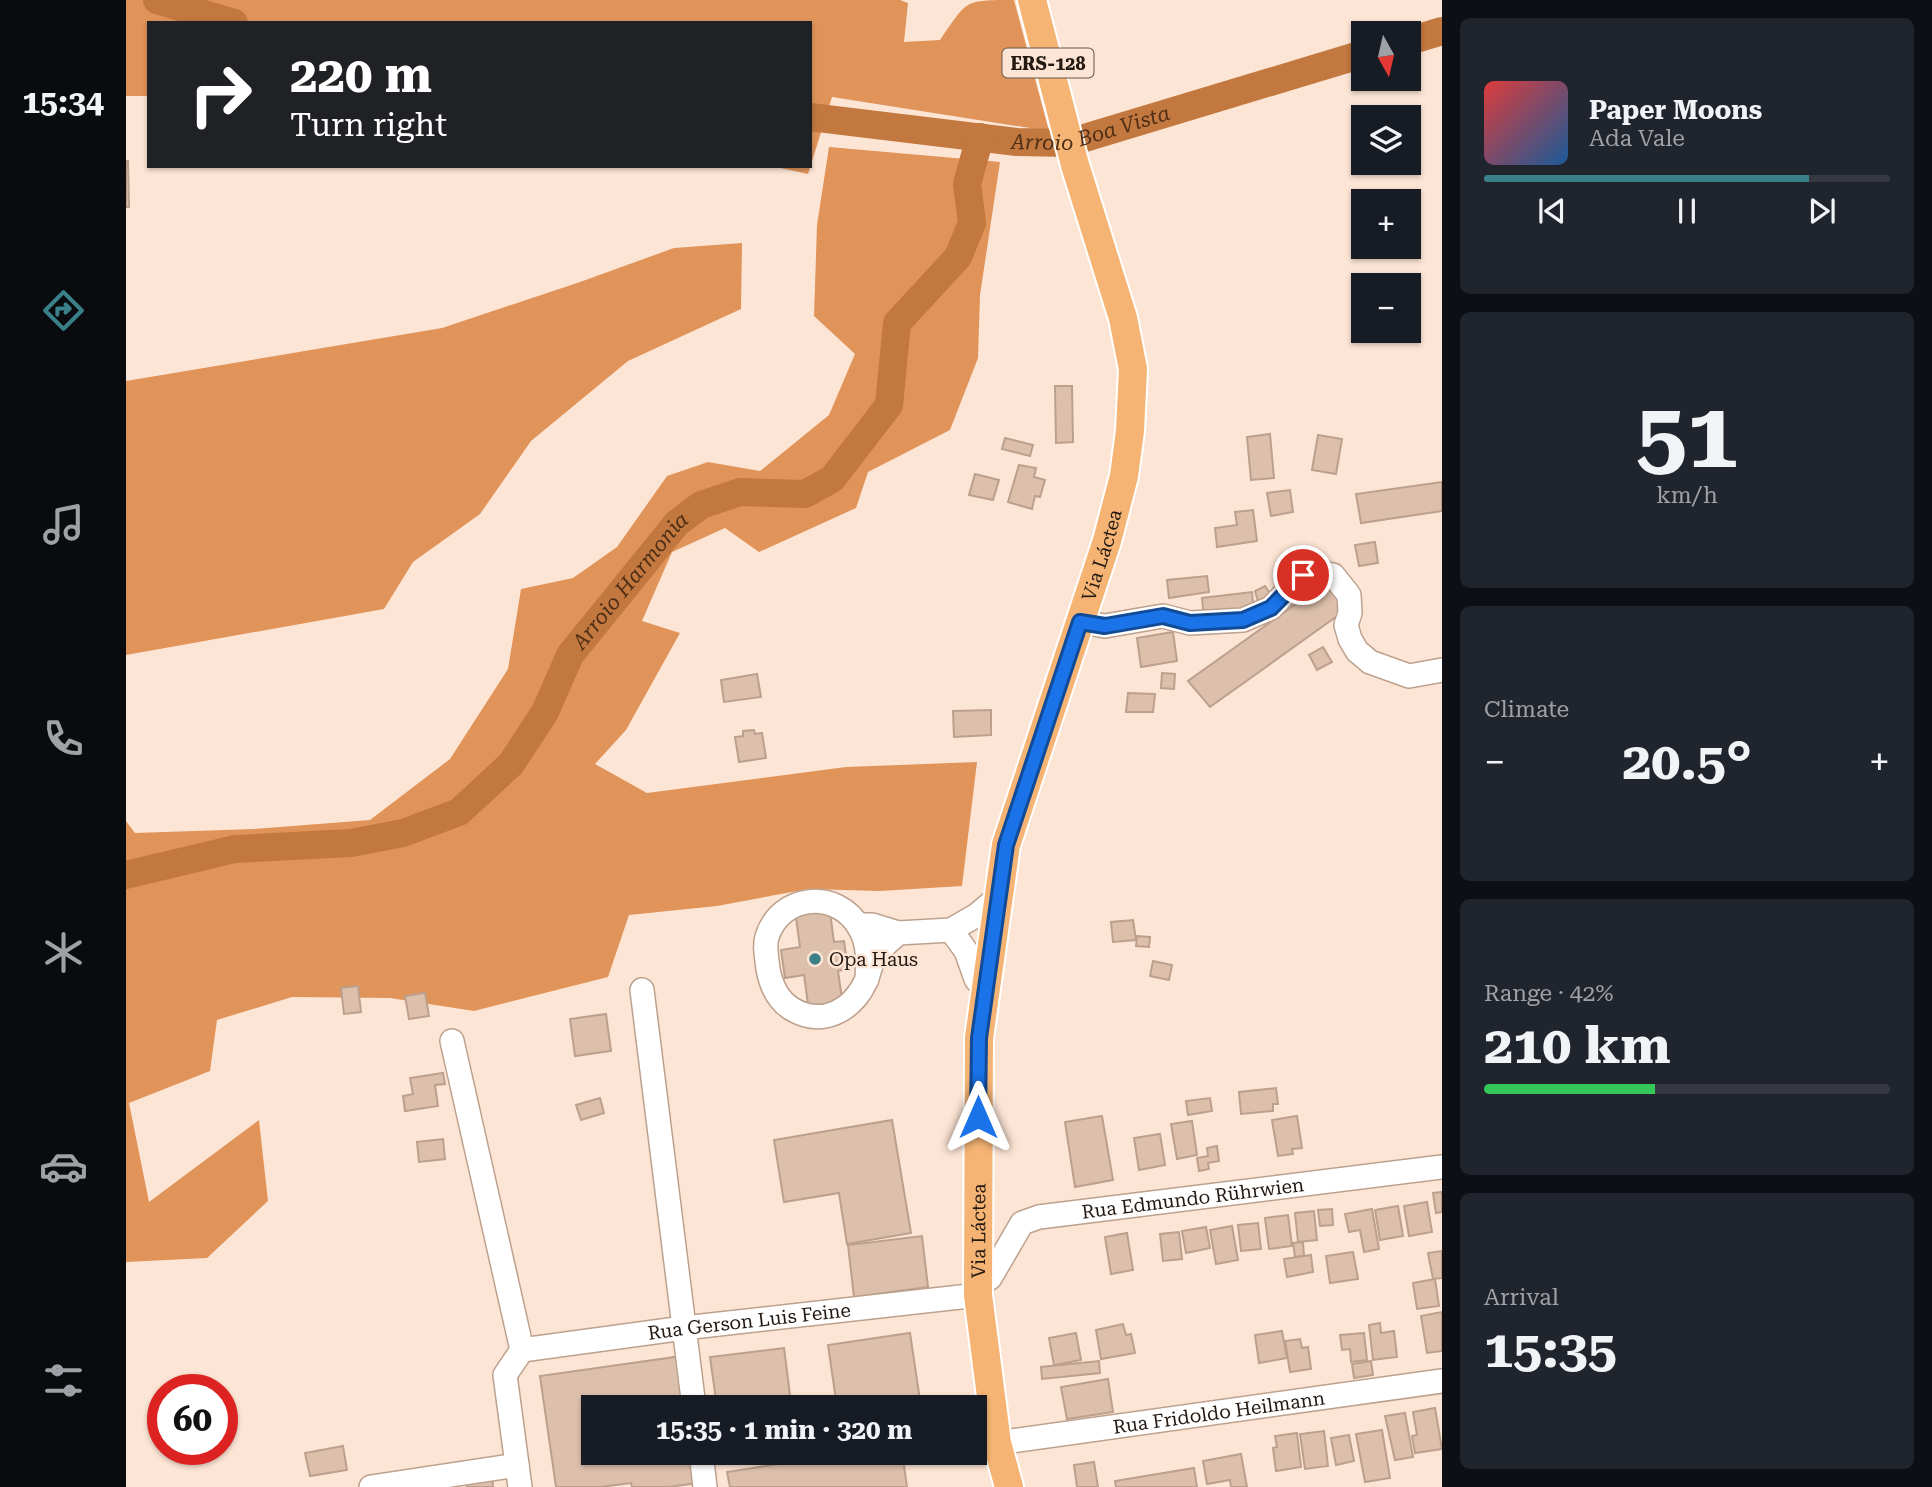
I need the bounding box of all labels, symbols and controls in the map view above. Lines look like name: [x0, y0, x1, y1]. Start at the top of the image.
north arrow: [1351, 21, 1421, 91]
map controls: [1351, 21, 1421, 343]
text: 220 m: [290, 47, 432, 104]
road number: ERS-128: [1002, 48, 1094, 78]
icon: right: [175, 49, 266, 140]
text: 15:34: [22, 83, 104, 121]
text: Paper Moons: [1589, 95, 1762, 125]
water label: Arroio Boa Vista: [1009, 101, 1173, 155]
button: layers: [1351, 105, 1421, 175]
text: Turn right: [290, 106, 447, 144]
text: Ada Vale: [1589, 125, 1685, 152]
button: +: [1351, 189, 1421, 259]
icon: previous: [1533, 192, 1571, 230]
icon: pause: [1668, 192, 1706, 230]
icon: next: [1803, 192, 1841, 230]
button: −: [1351, 273, 1421, 343]
icon: directions: [39, 286, 88, 335]
text: 51: [1636, 383, 1738, 489]
text: km/h: [1656, 482, 1718, 509]
icon: music: [39, 500, 88, 549]
street label: Via Láctea: [1076, 506, 1126, 604]
water label: Arroio Harmonia: [566, 507, 693, 655]
pin: [1273, 545, 1333, 605]
icon: arrive: [1284, 556, 1322, 594]
text: Climate: [1484, 696, 1569, 723]
icon: phone: [39, 714, 88, 763]
text: 20.5°: [1622, 731, 1752, 792]
text: −: [1484, 740, 1505, 784]
text: +: [1869, 740, 1890, 784]
icon: climate: [39, 928, 88, 977]
place label: Opa Haus: [829, 948, 918, 971]
marker: Opa Haus: [807, 951, 823, 967]
text: Range · 42%: [1484, 980, 1613, 1007]
text: 210 km: [1484, 1015, 1671, 1076]
position arrow: [941, 1080, 1015, 1154]
icon: car: [39, 1142, 88, 1191]
street label: Rua Edmundo Rührwien: [1080, 1173, 1305, 1223]
street label: Via Láctea: [967, 1183, 990, 1278]
text: Arrival: [1484, 1284, 1559, 1311]
street label: Rua Gerson Luis Feine: [646, 1298, 852, 1344]
text: 15:35: [1484, 1319, 1617, 1380]
icon: filters: [39, 1356, 88, 1405]
speed limit sign: 60: [147, 1374, 238, 1465]
street label: Rua Fridoldo Heilmann: [1112, 1386, 1326, 1438]
text: 15:35 · 1 min · 320 m: [656, 1415, 912, 1445]

